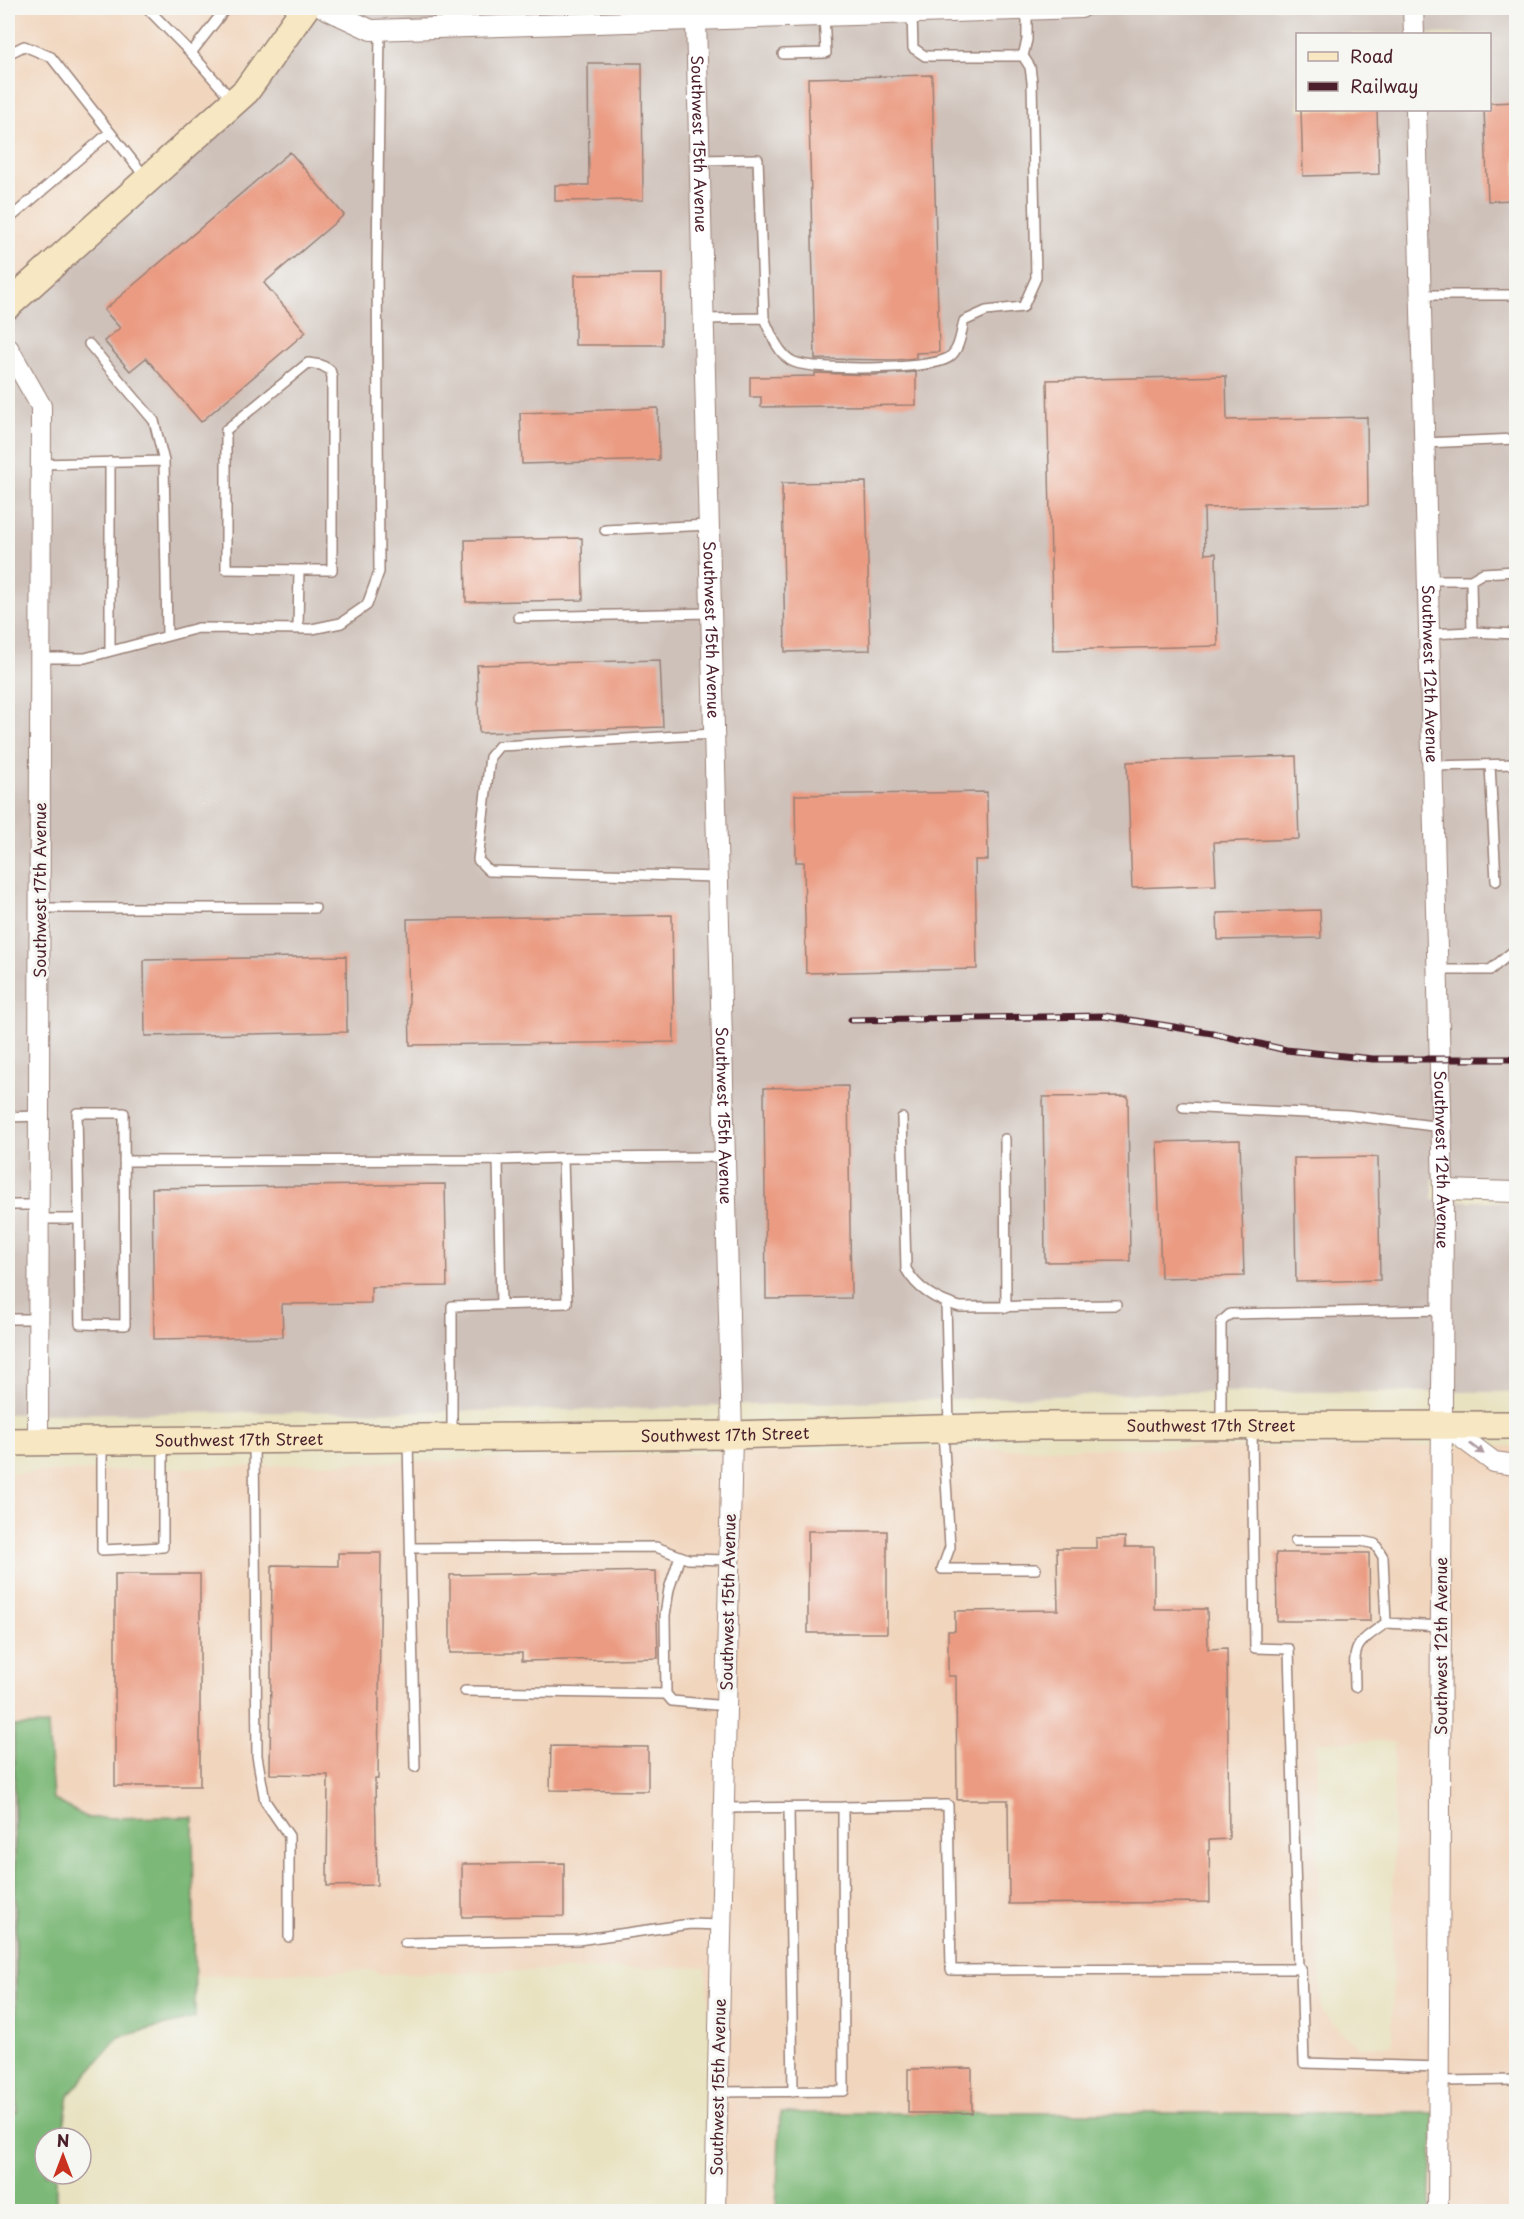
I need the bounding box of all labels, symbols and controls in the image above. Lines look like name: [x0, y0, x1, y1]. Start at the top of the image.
legend: [1296, 33, 1491, 111]
text: Road: [1350, 42, 1394, 69]
street label: Southwest 15th Avenue: [686, 55, 714, 233]
text: Railway: [1350, 72, 1418, 99]
street label: Southwest 15th Avenue: [698, 541, 727, 719]
street label: Southwest 12th Avenue: [1417, 584, 1445, 763]
street label: Southwest 17th Avenue: [27, 802, 51, 978]
street label: Southwest 15th Avenue: [711, 1027, 739, 1205]
street label: Southwest 12th Avenue: [1429, 1070, 1456, 1249]
street label: Southwest 17th Street: [1126, 1412, 1296, 1437]
street label: Southwest 17th Street: [641, 1420, 810, 1447]
street label: Southwest 17th Street: [155, 1426, 324, 1452]
one-way arrow: [1470, 1443, 1485, 1455]
street label: Southwest 15th Avenue: [713, 1513, 741, 1691]
street label: Southwest 12th Avenue: [1428, 1557, 1452, 1735]
street label: Southwest 15th Avenue: [703, 1998, 731, 2176]
north arrow: [33, 2126, 93, 2186]
text: N: [57, 2128, 69, 2152]

